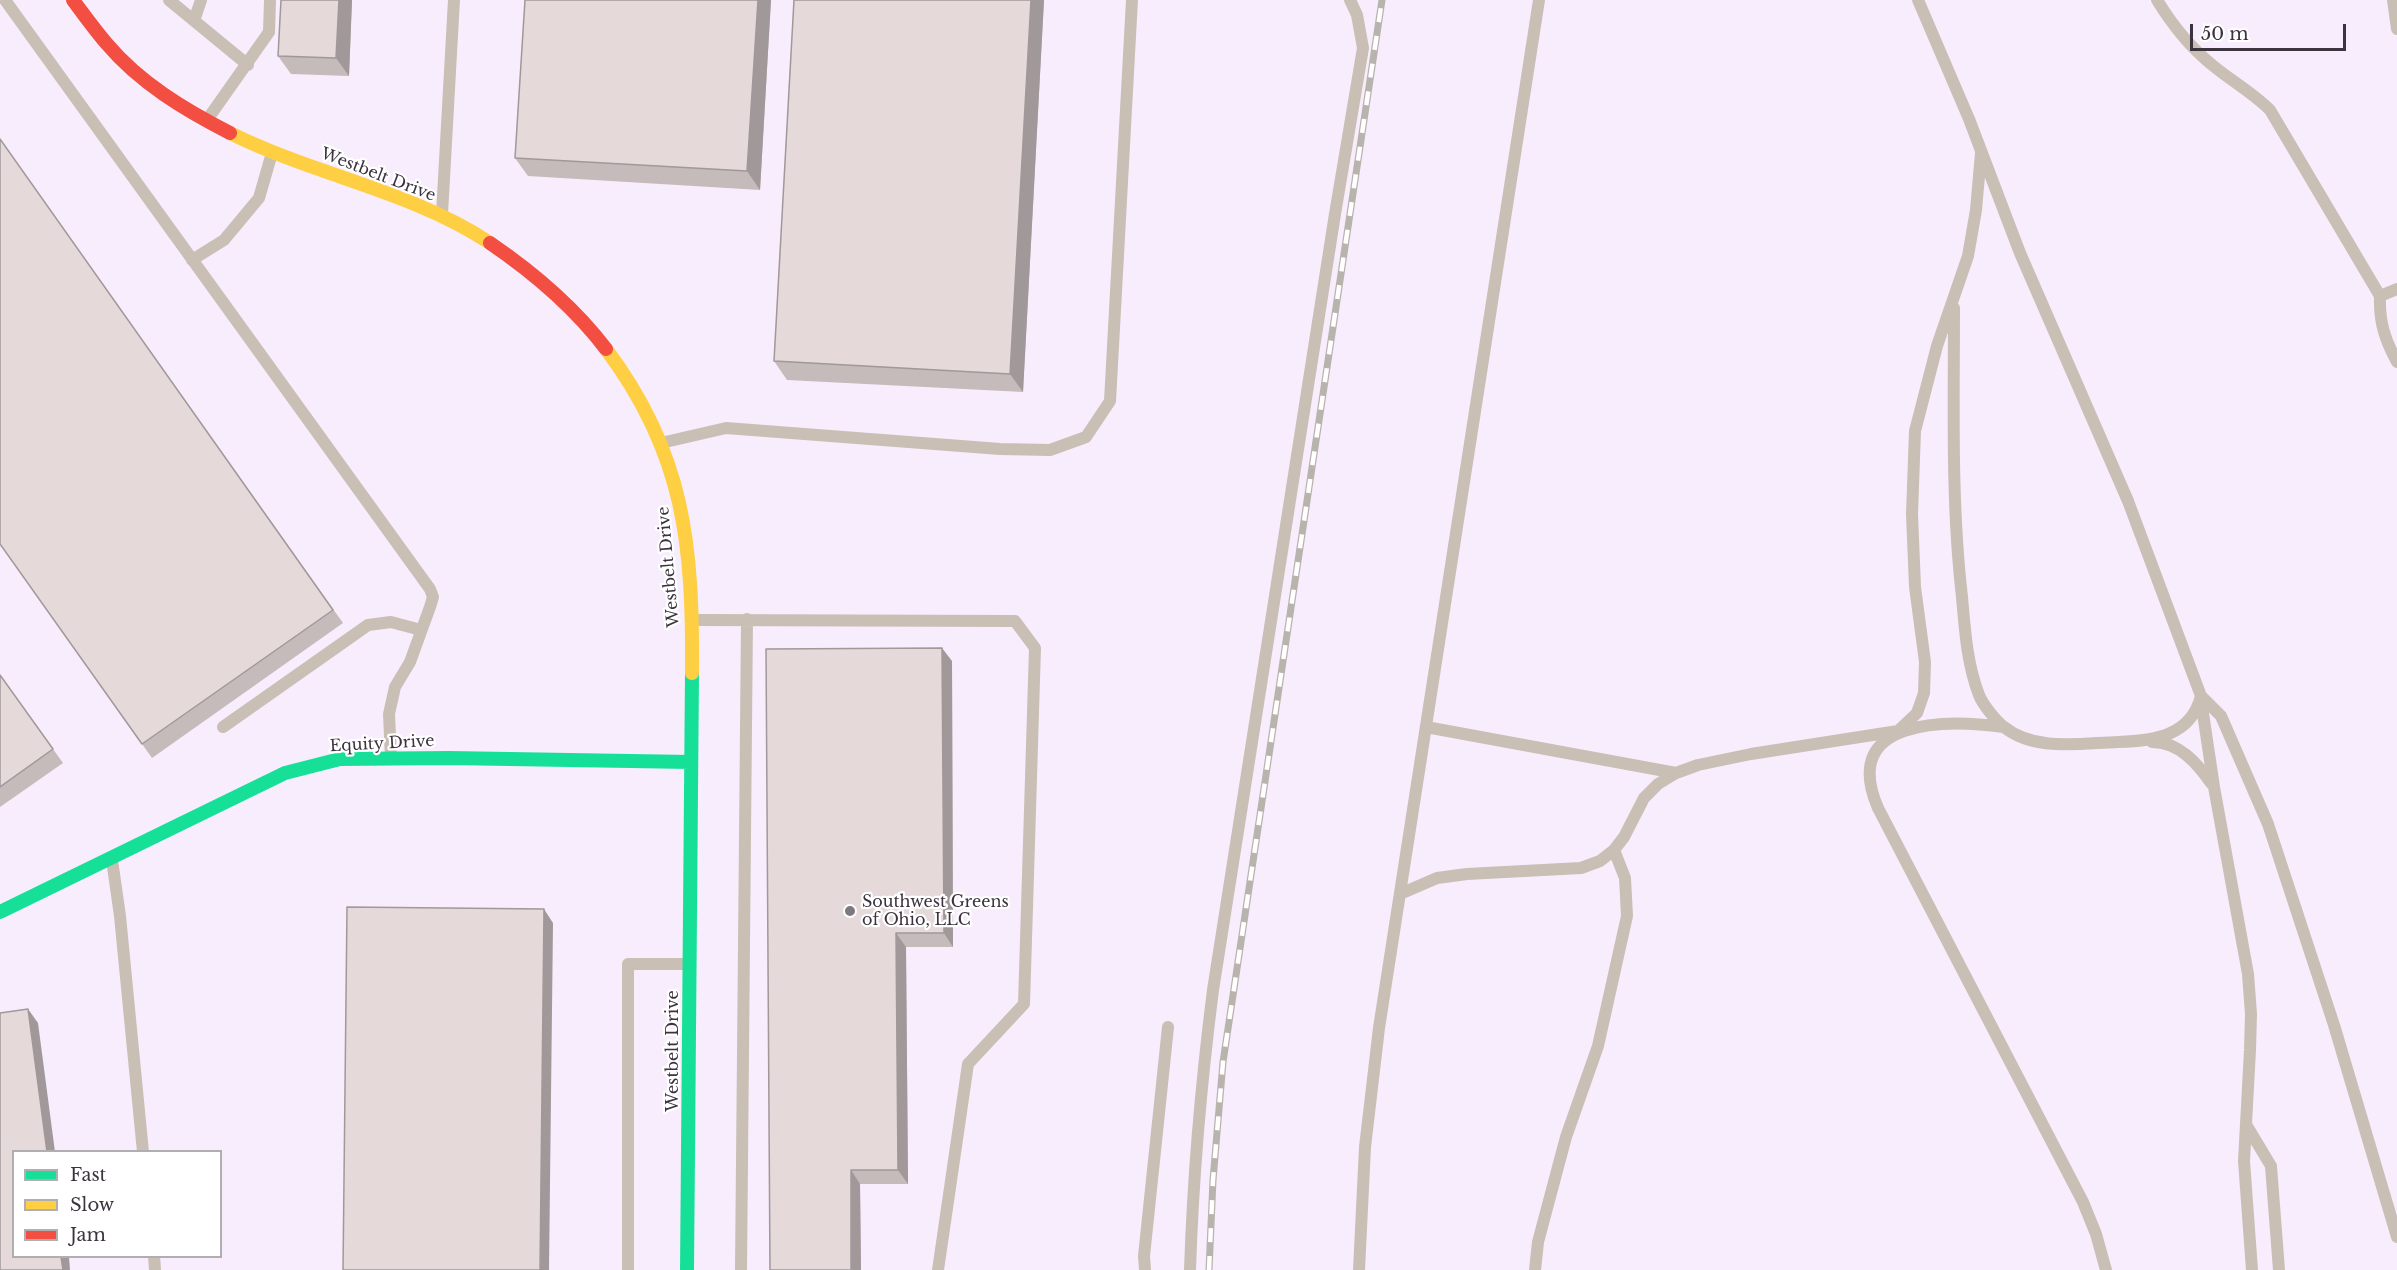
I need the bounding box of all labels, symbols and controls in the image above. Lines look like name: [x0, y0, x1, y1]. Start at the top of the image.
scale bar: [2193, 12, 2349, 50]
text: 50 m: [2201, 23, 2249, 45]
street label: Westbelt Drive: [318, 144, 438, 206]
street label: Westbelt Drive: [654, 506, 684, 628]
street label: Equity Drive: [329, 732, 435, 756]
place label: Southwest Greens of Ohio, LLC: [862, 892, 1009, 930]
marker: Southwest Greens of Ohio, LLC: [843, 904, 857, 918]
street label: Westbelt Drive: [663, 990, 683, 1112]
legend: [12, 1150, 222, 1258]
text: Fast: [70, 1164, 106, 1186]
text: Slow: [70, 1194, 114, 1216]
text: Jam: [70, 1224, 106, 1246]

